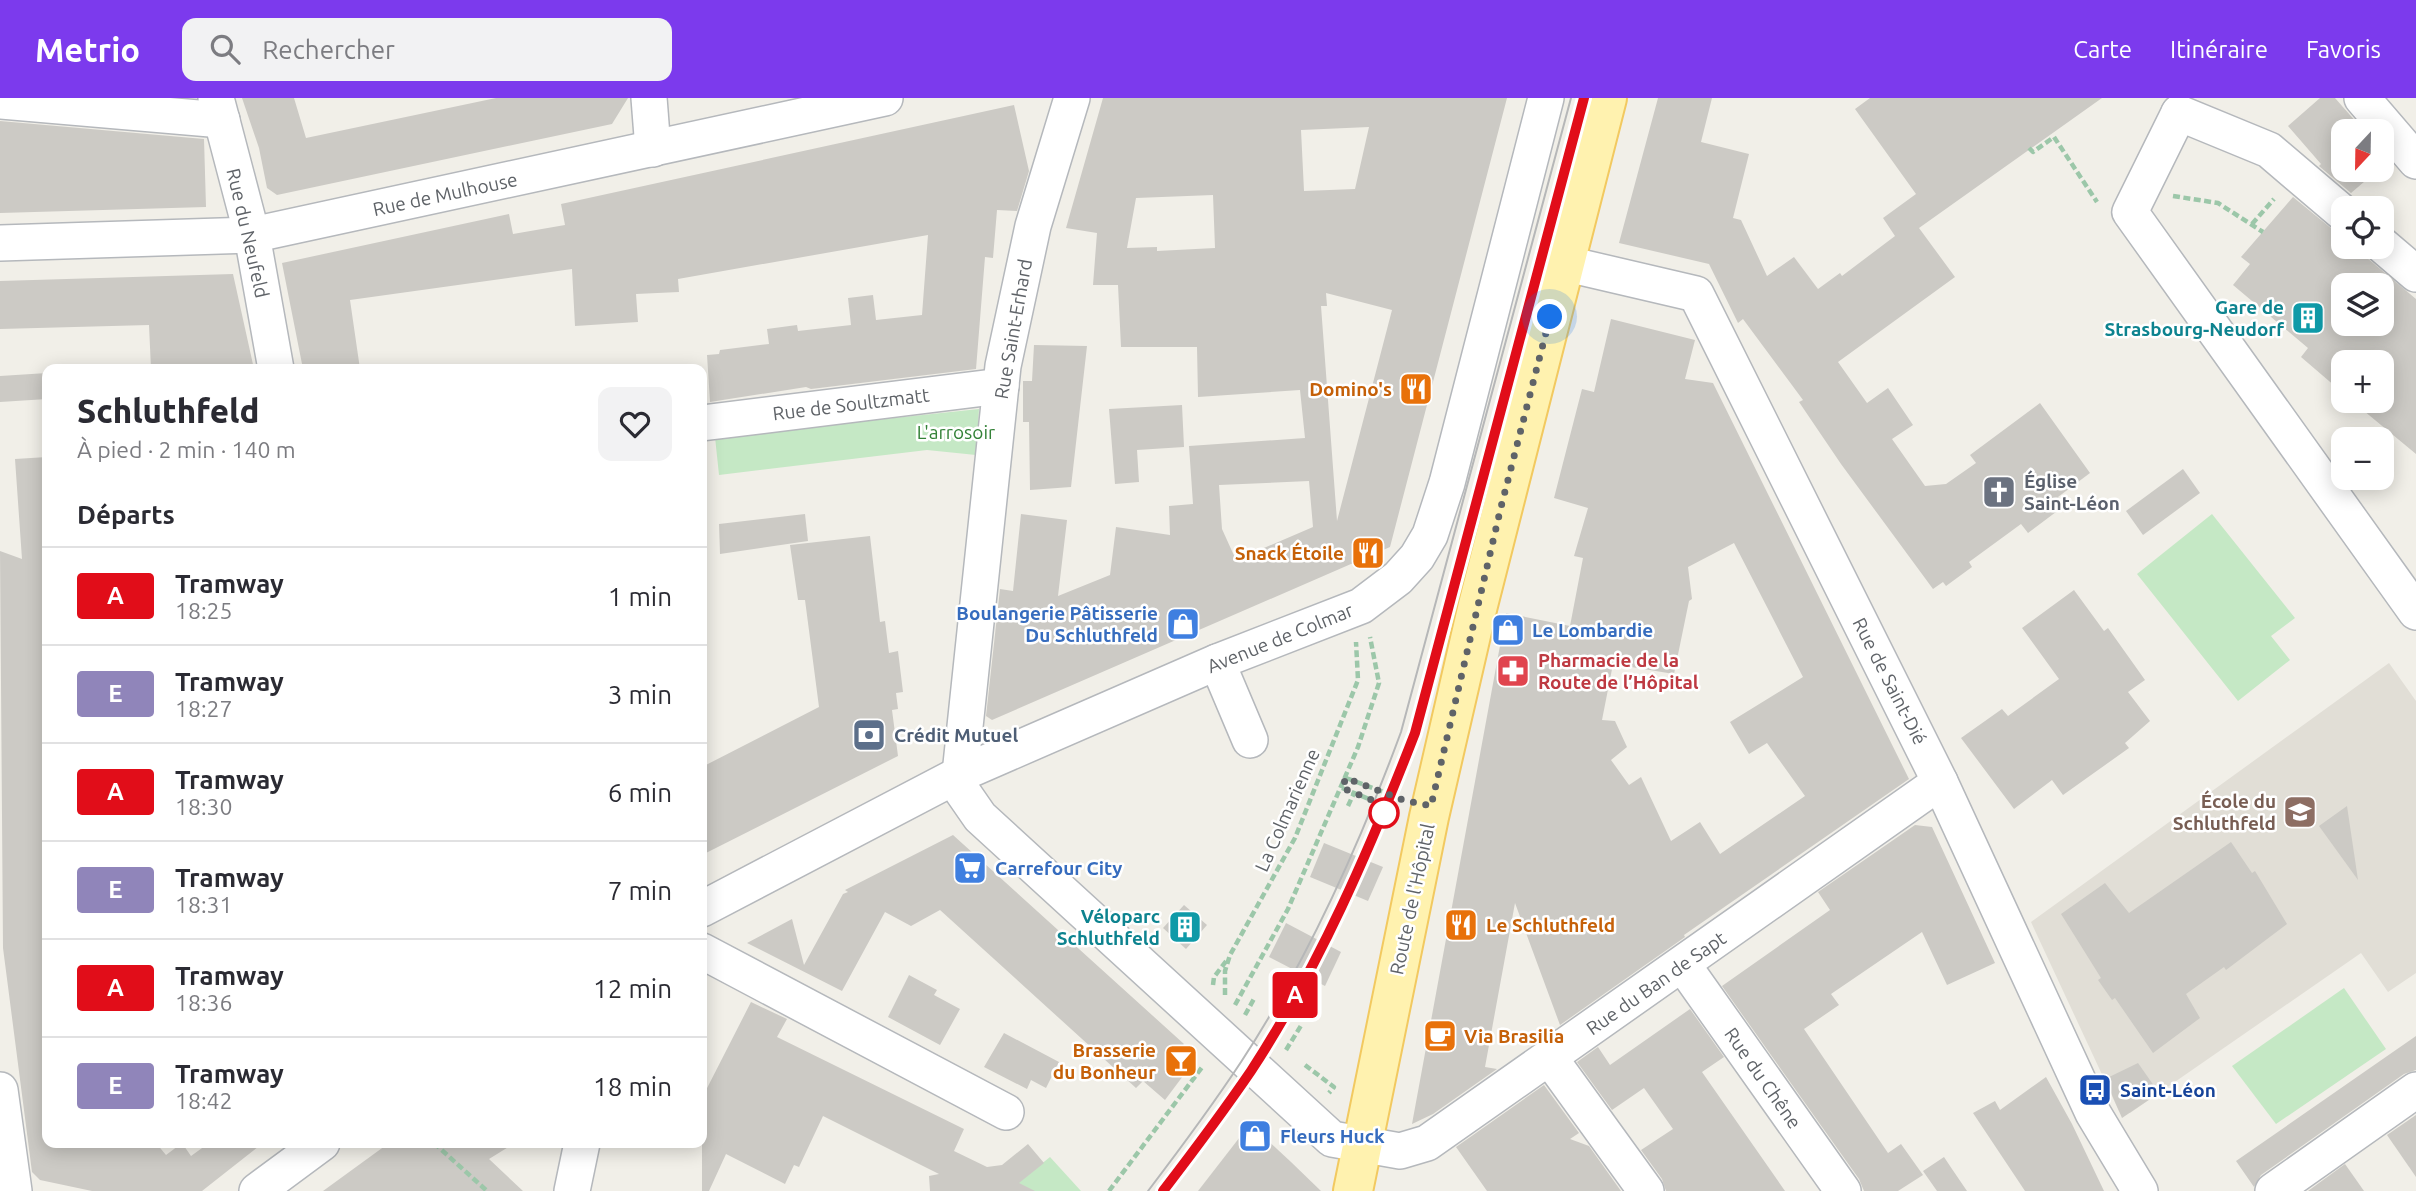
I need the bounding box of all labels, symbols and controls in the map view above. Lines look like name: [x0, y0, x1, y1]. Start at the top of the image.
search box: [182, 18, 672, 81]
icon: search: [206, 30, 244, 68]
text: Metrio: [35, 31, 140, 68]
text: Rechercher: [262, 35, 395, 64]
text: Carte: [2073, 36, 2132, 63]
text: Itinéraire: [2170, 36, 2268, 63]
text: Favoris: [2306, 36, 2381, 63]
north arrow: [2331, 119, 2394, 182]
map controls: [2331, 119, 2394, 490]
street label: Rue du Neufeld: [222, 166, 274, 300]
street label: Rue de Mulhouse: [371, 168, 519, 220]
button: locate: [2331, 196, 2394, 259]
street label: Rue Saint-Erhard: [990, 257, 1036, 401]
button: layers: [2331, 273, 2394, 336]
place label: Gare de Strasbourg-Neudorf: [2104, 296, 2284, 340]
your location: [1532, 299, 1567, 334]
building icon: Gare de Strasbourg-Neudorf: [2289, 299, 2327, 337]
button: +: [2331, 350, 2394, 413]
restaurant icon: Domino's: [1397, 370, 1435, 408]
place label: Domino's: [1309, 378, 1392, 400]
street label: Rue de Soultzmatt: [771, 383, 931, 425]
button: heart: [598, 387, 672, 461]
text: Schluthfeld: [77, 392, 259, 429]
park label: L'arrosoir: [917, 421, 995, 443]
button: −: [2331, 427, 2394, 490]
text: À pied · 2 min · 140 m: [77, 437, 296, 462]
place label: Église Saint-Léon: [2024, 470, 2120, 514]
church icon: Église Saint-Léon: [1980, 473, 2018, 511]
text: Départs: [77, 500, 175, 529]
restaurant icon: Snack Étoile: [1349, 534, 1387, 572]
place label: Snack Étoile: [1235, 542, 1344, 564]
text: Tramway: [175, 569, 284, 598]
text: A: [107, 582, 124, 609]
text: 1 min: [608, 582, 672, 611]
text: 18:25: [175, 598, 233, 623]
street label: Avenue de Colmar: [1204, 599, 1356, 677]
place label: Boulangerie Pâtisserie Du Schluthfeld: [956, 602, 1158, 646]
shop icon: Boulangerie Pâtisserie Du Schluthfeld: [1164, 605, 1202, 643]
shop icon: Le Lombardie: [1489, 611, 1527, 649]
street label: Rue de Saint-Dié: [1848, 614, 1932, 748]
place label: Le Lombardie: [1532, 619, 1653, 641]
place label: Pharmacie de la Route de l’Hôpital: [1538, 649, 1699, 693]
pharmacy icon: Pharmacie de la Route de l’Hôpital: [1494, 652, 1532, 690]
text: Tramway: [175, 667, 284, 696]
text: E: [108, 680, 123, 707]
text: 3 min: [608, 680, 672, 709]
text: 18:27: [175, 696, 233, 721]
bank icon: Crédit Mutuel: [850, 716, 888, 754]
place label: Crédit Mutuel: [894, 724, 1018, 746]
street label: La Colmarienne: [1250, 745, 1324, 875]
text: Tramway: [175, 765, 284, 794]
text: A: [107, 778, 124, 805]
text: 6 min: [608, 778, 672, 807]
place label: École du Schluthfeld: [2173, 790, 2276, 834]
school or university icon: École du Schluthfeld: [2281, 793, 2319, 831]
text: 18:30: [175, 794, 233, 819]
unlabelled marker: [1369, 798, 1399, 828]
street label: Route de l'Hôpital: [1385, 821, 1439, 977]
supermarket icon: Carrefour City: [951, 849, 989, 887]
place label: Carrefour City: [995, 857, 1122, 879]
text: Tramway: [175, 863, 284, 892]
text: E: [108, 876, 123, 903]
text: 7 min: [608, 876, 672, 905]
text: 18:31: [175, 892, 233, 917]
place label: Véloparc Schluthfeld: [1057, 905, 1160, 949]
restaurant icon: Le Schluthfeld: [1442, 906, 1480, 944]
building icon: Véloparc Schluthfeld: [1166, 908, 1204, 946]
place label: Le Schluthfeld: [1486, 914, 1615, 936]
street label: Rue du Ban de Sapt: [1582, 926, 1730, 1039]
text: Tramway: [175, 961, 284, 990]
line badge: A: [1272, 972, 1318, 1018]
text: A: [107, 974, 124, 1001]
text: 12 min: [593, 974, 672, 1003]
text: A: [1287, 981, 1303, 1008]
text: 18:36: [175, 990, 233, 1015]
cafe icon: Via Brasilia: [1421, 1017, 1459, 1055]
street label: Rue du Chêne: [1720, 1023, 1806, 1133]
place label: Via Brasilia: [1464, 1025, 1564, 1047]
place label: Brasserie du Bonheur: [1053, 1039, 1156, 1083]
bar icon: Brasserie du Bonheur: [1162, 1042, 1200, 1080]
text: Tramway: [175, 1059, 284, 1088]
bus stop icon: Saint-Léon: [2076, 1071, 2114, 1109]
text: E: [108, 1072, 123, 1099]
text: 18 min: [593, 1072, 672, 1101]
place label: Saint-Léon: [2120, 1079, 2216, 1101]
text: 18:42: [175, 1088, 233, 1113]
shop icon: Fleurs Huck: [1236, 1117, 1274, 1155]
place label: Fleurs Huck: [1280, 1125, 1385, 1147]

